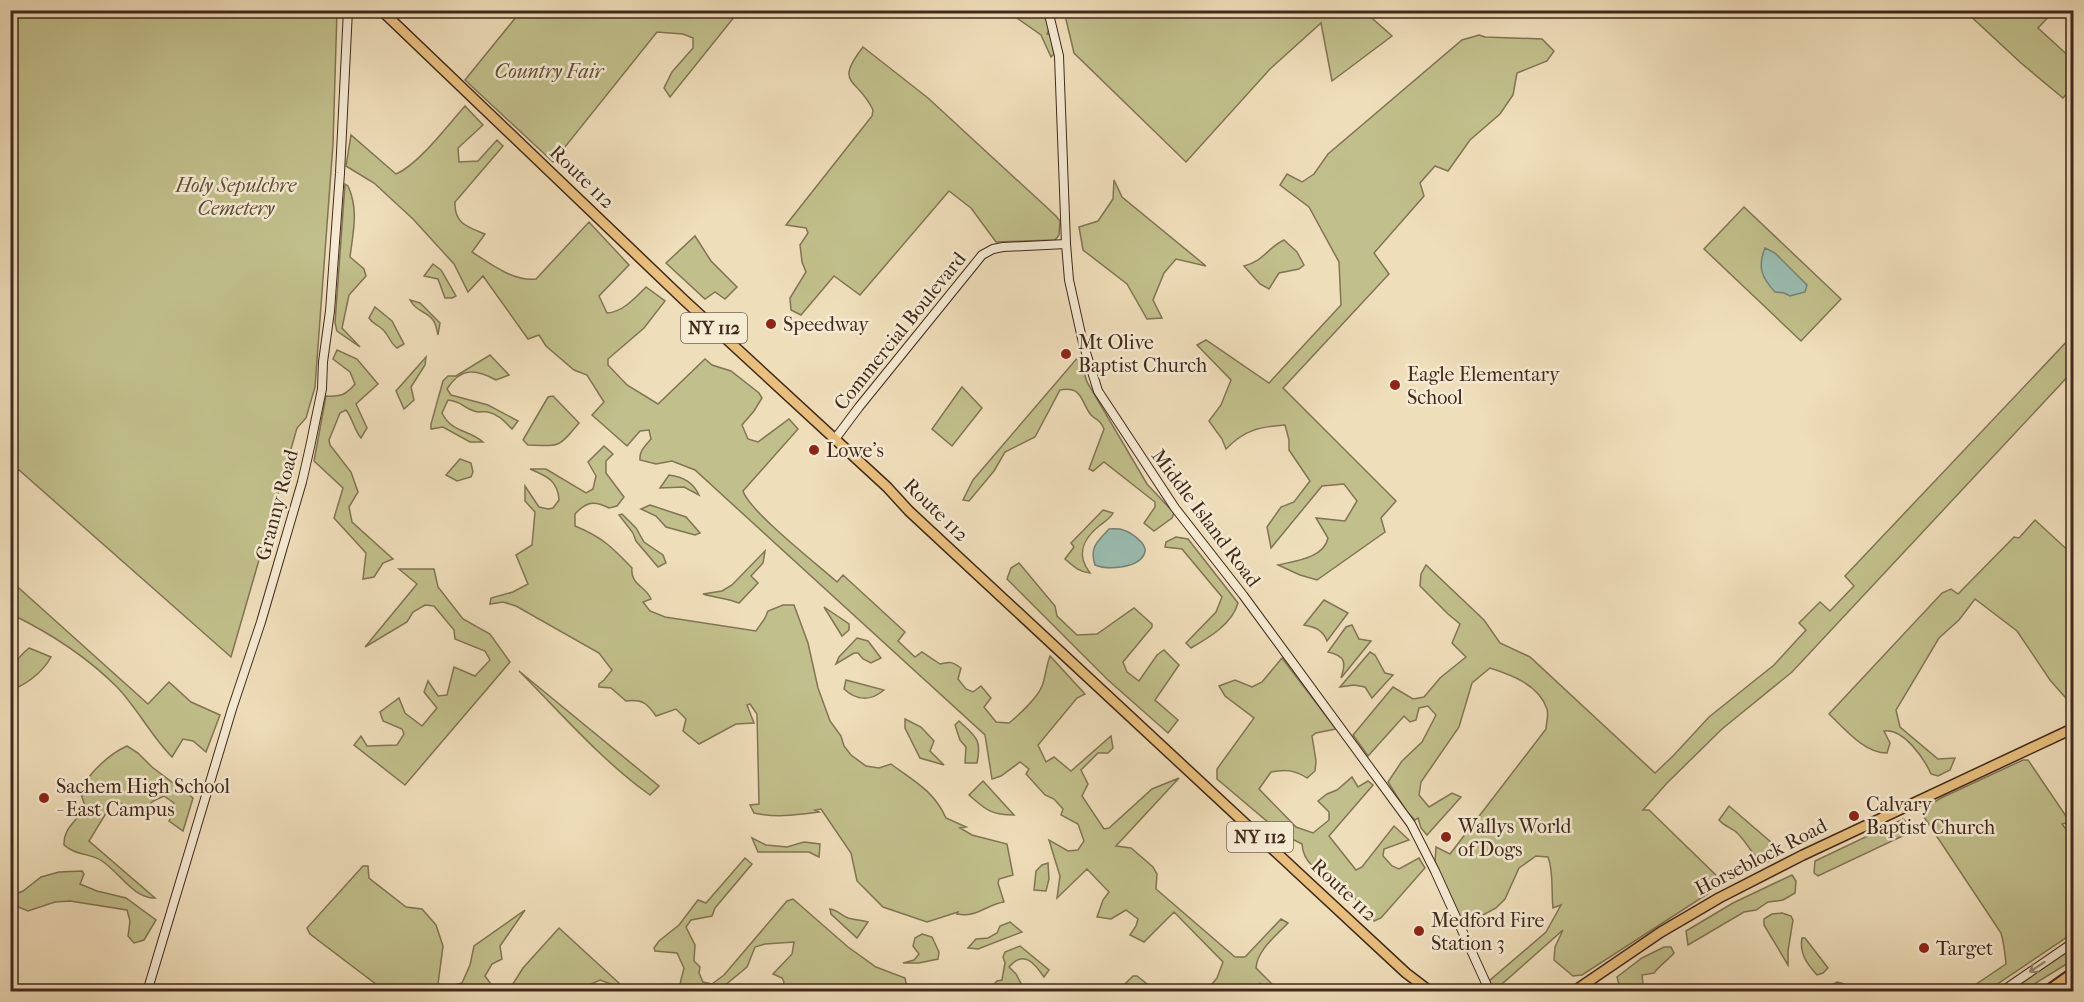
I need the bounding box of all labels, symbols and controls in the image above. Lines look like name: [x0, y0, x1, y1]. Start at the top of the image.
park label: Country Fair: [495, 60, 605, 83]
street label: Route 112: [545, 140, 619, 214]
park label: Holy Sepulchre Cemetery: [175, 174, 297, 220]
street label: Commercial Boulevard: [829, 247, 971, 415]
road number: NY 112: [681, 313, 747, 343]
place label: Speedway: [783, 313, 870, 336]
marker: Speedway: [764, 317, 778, 331]
place label: Mt Olive Baptist Church: [1078, 331, 1208, 377]
marker: Mt Olive Baptist Church: [1059, 347, 1073, 361]
place label: Eagle Elementary School: [1407, 363, 1561, 409]
marker: Eagle Elementary School: [1388, 378, 1402, 392]
place label: Lowe's: [826, 439, 884, 462]
marker: Lowe's: [807, 443, 821, 457]
street label: Middle Island Road: [1147, 445, 1266, 592]
street label: Granny Road: [251, 446, 303, 563]
street label: Route 112: [899, 473, 973, 547]
place label: Sachem High School - East Campus: [56, 775, 230, 821]
marker: Sachem High School - East Campus: [37, 791, 51, 805]
place label: Calvary Baptist Church: [1866, 793, 1996, 839]
marker: Calvary Baptist Church: [1847, 809, 1861, 823]
street label: Horseblock Road: [1691, 813, 1832, 900]
place label: Wallys World of Dogs: [1457, 815, 1573, 861]
road number: NY 112: [1227, 822, 1293, 852]
marker: Wallys World of Dogs: [1439, 830, 1453, 844]
street label: Route 112: [1306, 854, 1382, 926]
place label: Medford Fire Station 3: [1431, 909, 1545, 955]
marker: Medford Fire Station 3: [1412, 924, 1426, 938]
place label: Target: [1936, 937, 1993, 960]
marker: Target: [1917, 941, 1931, 955]
one-way arrow: [2029, 961, 2046, 973]

